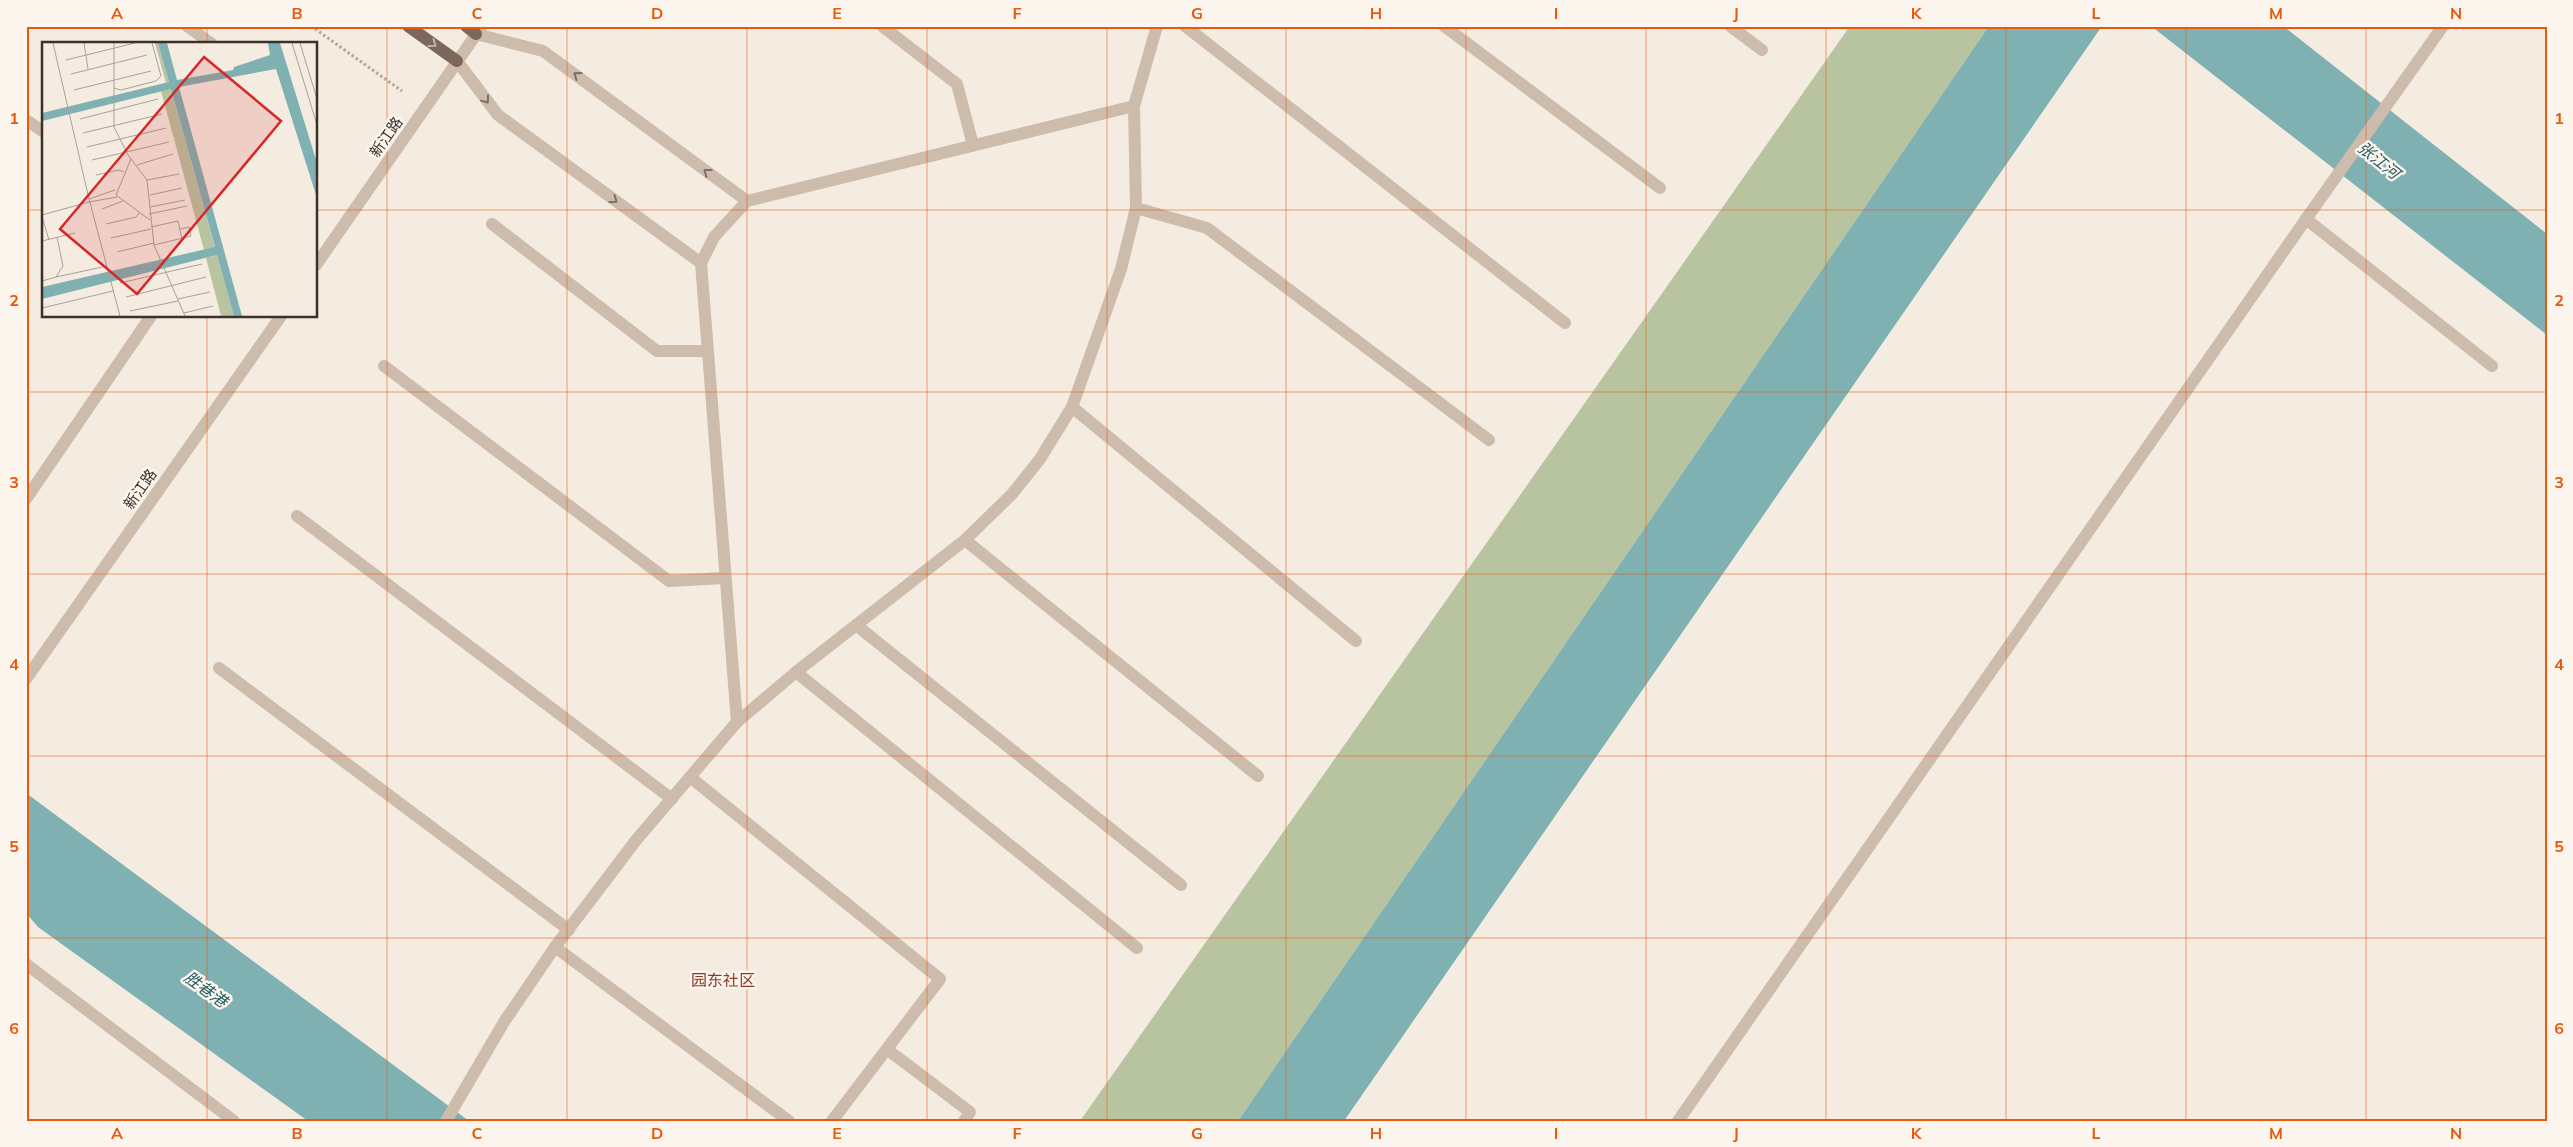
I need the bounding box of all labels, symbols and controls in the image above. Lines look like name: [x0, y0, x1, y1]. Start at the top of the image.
text: A: [111, 3, 123, 23]
text: B: [291, 3, 303, 23]
text: C: [472, 3, 483, 23]
text: D: [651, 3, 663, 23]
text: E: [832, 3, 842, 23]
text: F: [1012, 3, 1022, 23]
text: G: [1191, 3, 1203, 23]
text: H: [1370, 3, 1382, 23]
text: I: [1554, 3, 1558, 23]
text: J: [1733, 3, 1739, 23]
text: K: [1911, 3, 1923, 23]
text: L: [2092, 3, 2101, 23]
text: M: [2269, 3, 2283, 23]
text: N: [2450, 3, 2462, 23]
one-way arrow: [427, 38, 437, 47]
inset map: [42, 42, 318, 318]
one-way arrow: [573, 72, 583, 81]
one-way arrow: [481, 94, 489, 103]
text: 1: [9, 108, 19, 128]
text: 1: [2554, 108, 2564, 128]
street label: 新江路: [365, 113, 407, 161]
water label: 张江河: [2354, 137, 2406, 185]
one-way arrow: [703, 169, 713, 178]
one-way arrow: [608, 194, 618, 203]
text: 2: [9, 290, 19, 310]
text: 2: [2554, 290, 2564, 310]
street label: 新江路: [119, 465, 161, 513]
text: 3: [9, 472, 19, 492]
text: 3: [2554, 472, 2564, 492]
text: 4: [9, 654, 19, 674]
text: 4: [2554, 654, 2564, 674]
text: 5: [9, 836, 19, 856]
text: 5: [2554, 836, 2564, 856]
water label: 胜巷港: [181, 967, 233, 1012]
district label: 园东社区: [691, 970, 755, 990]
text: 6: [9, 1018, 19, 1038]
text: 6: [2554, 1018, 2564, 1038]
text: A: [111, 1123, 123, 1143]
text: B: [291, 1123, 303, 1143]
text: C: [472, 1123, 483, 1143]
text: D: [651, 1123, 663, 1143]
text: E: [832, 1123, 842, 1143]
text: F: [1012, 1123, 1022, 1143]
text: G: [1191, 1123, 1203, 1143]
text: H: [1370, 1123, 1382, 1143]
text: I: [1554, 1123, 1558, 1143]
text: J: [1733, 1123, 1739, 1143]
text: K: [1911, 1123, 1923, 1143]
text: L: [2092, 1123, 2101, 1143]
text: M: [2269, 1123, 2283, 1143]
text: N: [2450, 1123, 2462, 1143]

